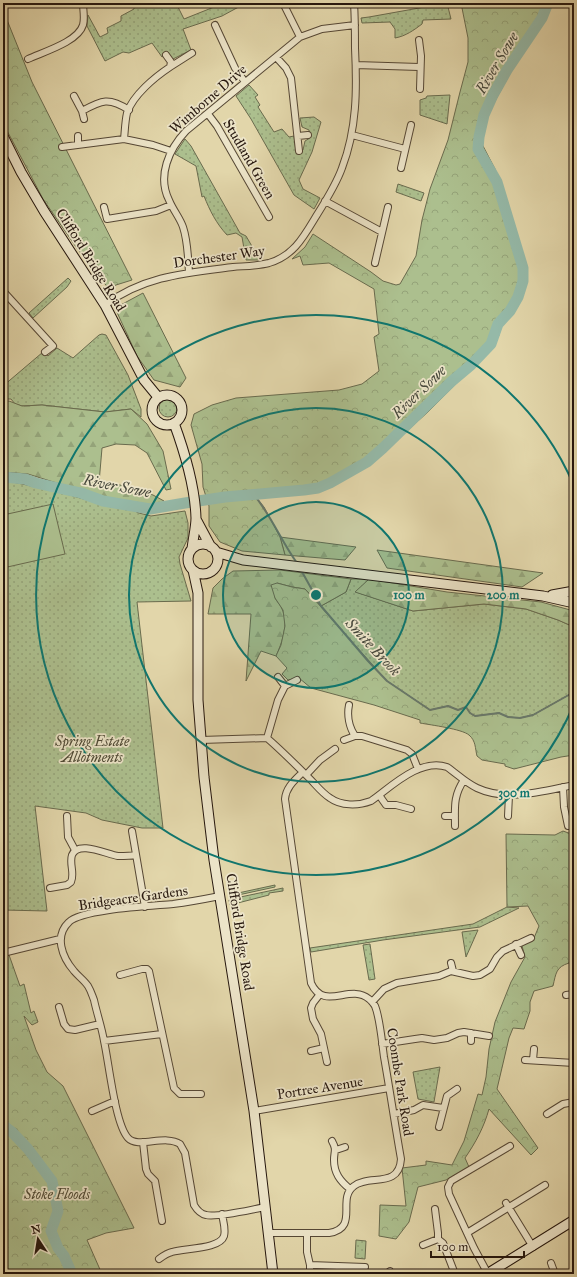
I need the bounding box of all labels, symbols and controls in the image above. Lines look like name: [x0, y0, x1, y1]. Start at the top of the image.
water label: River Sowe: [471, 29, 523, 98]
street label: Wimborne Drive: [166, 61, 250, 137]
street label: Studland Green: [219, 116, 279, 202]
street label: Clifford Bridge Road: [52, 205, 130, 315]
street label: Dorchester Way: [172, 242, 266, 272]
water label: River Sowe: [387, 361, 450, 423]
water label: River Sowe: [81, 470, 153, 501]
centre of rings: [309, 588, 323, 602]
text: 100 m: [393, 588, 426, 602]
text: 200 m: [487, 588, 520, 602]
water label: Smite Brook: [341, 614, 404, 680]
park label: Spring Estate Allotments: [54, 733, 130, 766]
text: 300 m: [498, 786, 531, 801]
street label: Clifford Bridge Road: [222, 872, 258, 992]
street label: Bridgeacre Gardens: [77, 882, 189, 914]
street label: Coombe Park Road: [383, 1027, 417, 1137]
street label: Portree Avenue: [276, 1073, 364, 1103]
park label: Stoke Floods: [23, 1186, 91, 1203]
north arrow: [18, 1219, 58, 1259]
text: N: [30, 1222, 43, 1237]
scale bar: [431, 1233, 524, 1259]
text: 100 m: [437, 1240, 468, 1254]

